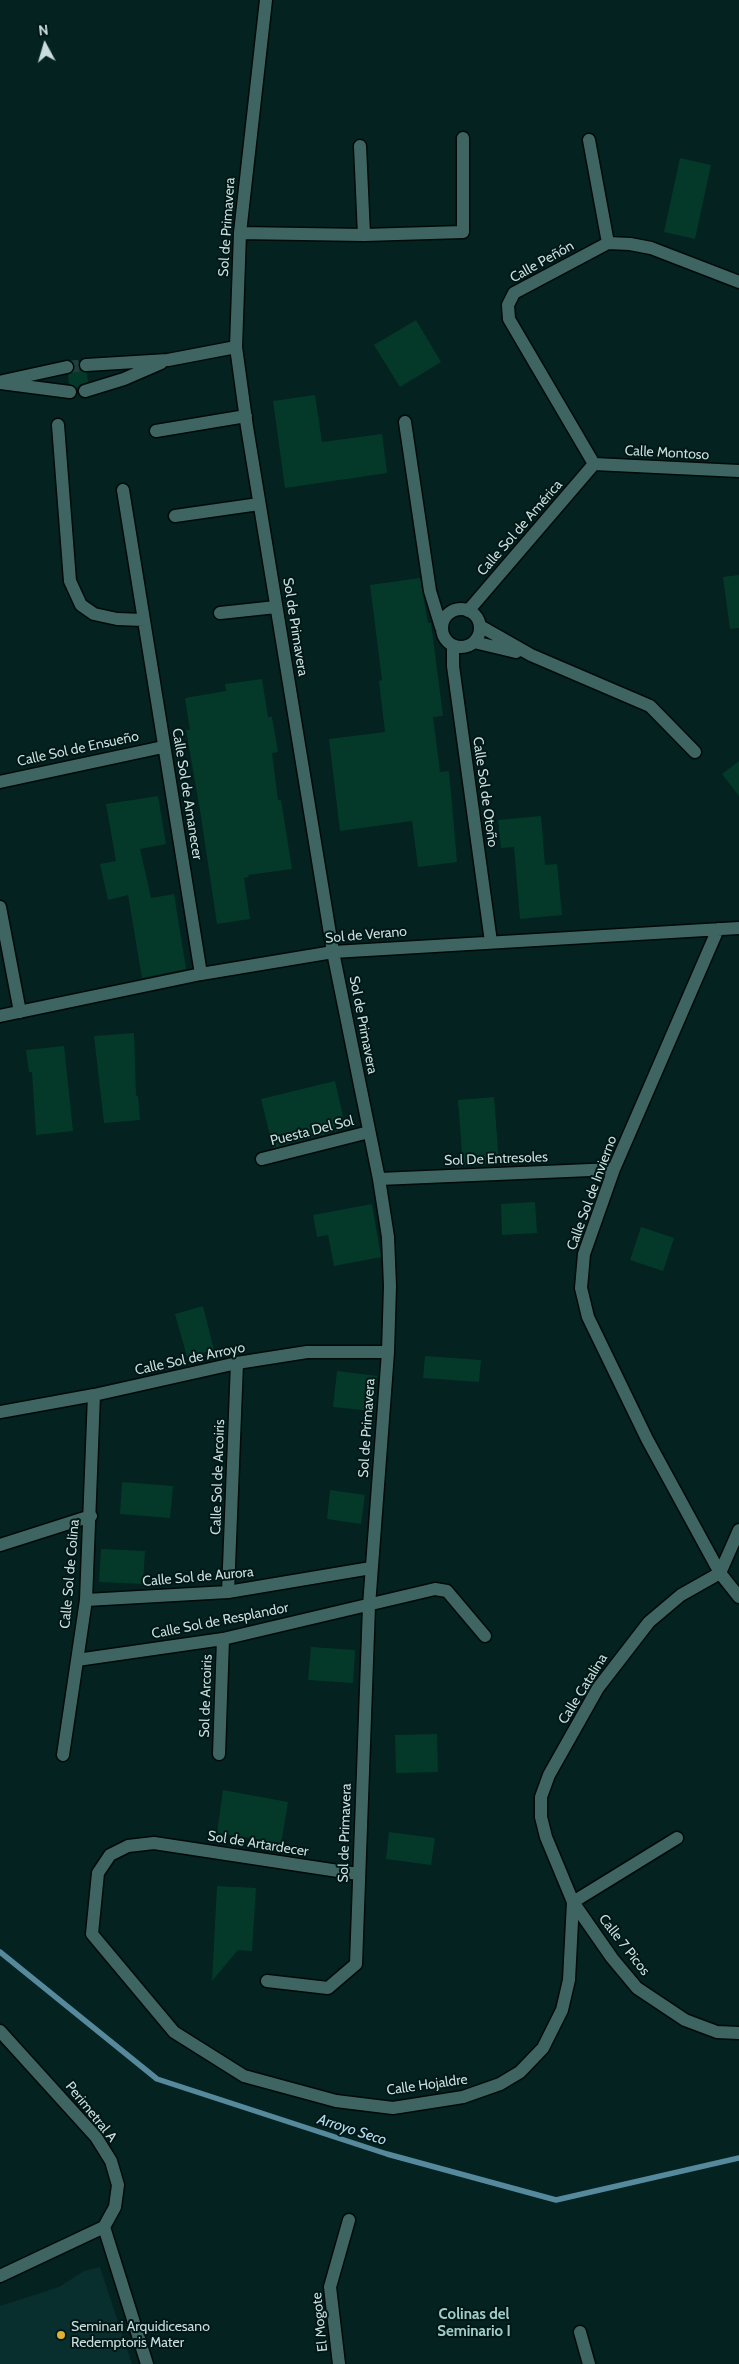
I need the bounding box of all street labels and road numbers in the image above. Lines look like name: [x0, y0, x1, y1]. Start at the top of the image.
street label: Sol de Primavera: [215, 177, 239, 277]
street label: Calle Peñón: [507, 238, 577, 286]
street label: Calle Montoso: [624, 442, 710, 464]
street label: Calle Sol de América: [474, 477, 566, 579]
street label: Sol de Primavera: [279, 577, 311, 677]
street label: Calle Sol de Amanecer: [168, 727, 206, 861]
street label: Calle Sol de Ensueño: [16, 728, 140, 770]
street label: Calle Sol de Otoño: [469, 736, 501, 848]
street label: Sol de Verano: [324, 923, 408, 947]
street label: Sol de Primavera: [345, 975, 381, 1075]
street label: Puesta Del Sol: [268, 1112, 356, 1150]
street label: Calle Sol de Invierno: [563, 1133, 621, 1253]
street label: Sol De Entresoles: [444, 1149, 548, 1169]
street label: Calle Sol de Arroyo: [133, 1339, 247, 1379]
street label: Sol de Primavera: [355, 1378, 379, 1478]
street label: Calle Sol de Arcoiris: [208, 1419, 228, 1535]
street label: Calle Sol de Colina: [57, 1519, 83, 1629]
street label: Calle Sol de Aurora: [142, 1564, 254, 1590]
street label: Calle Sol de Resplandor: [150, 1599, 290, 1643]
street label: Calle Catalina: [555, 1651, 611, 1727]
street label: Sol de Arcoiris: [196, 1654, 216, 1738]
street label: Sol de Primavera: [335, 1783, 355, 1883]
street label: Sol de Artardecer: [206, 1828, 310, 1860]
street label: Calle 7 Picos: [595, 1911, 653, 1979]
street label: Calle Hojaldre: [385, 2071, 469, 2099]
street label: Perimetral A: [62, 2078, 120, 2146]
street label: El Mogote: [309, 2292, 331, 2352]

